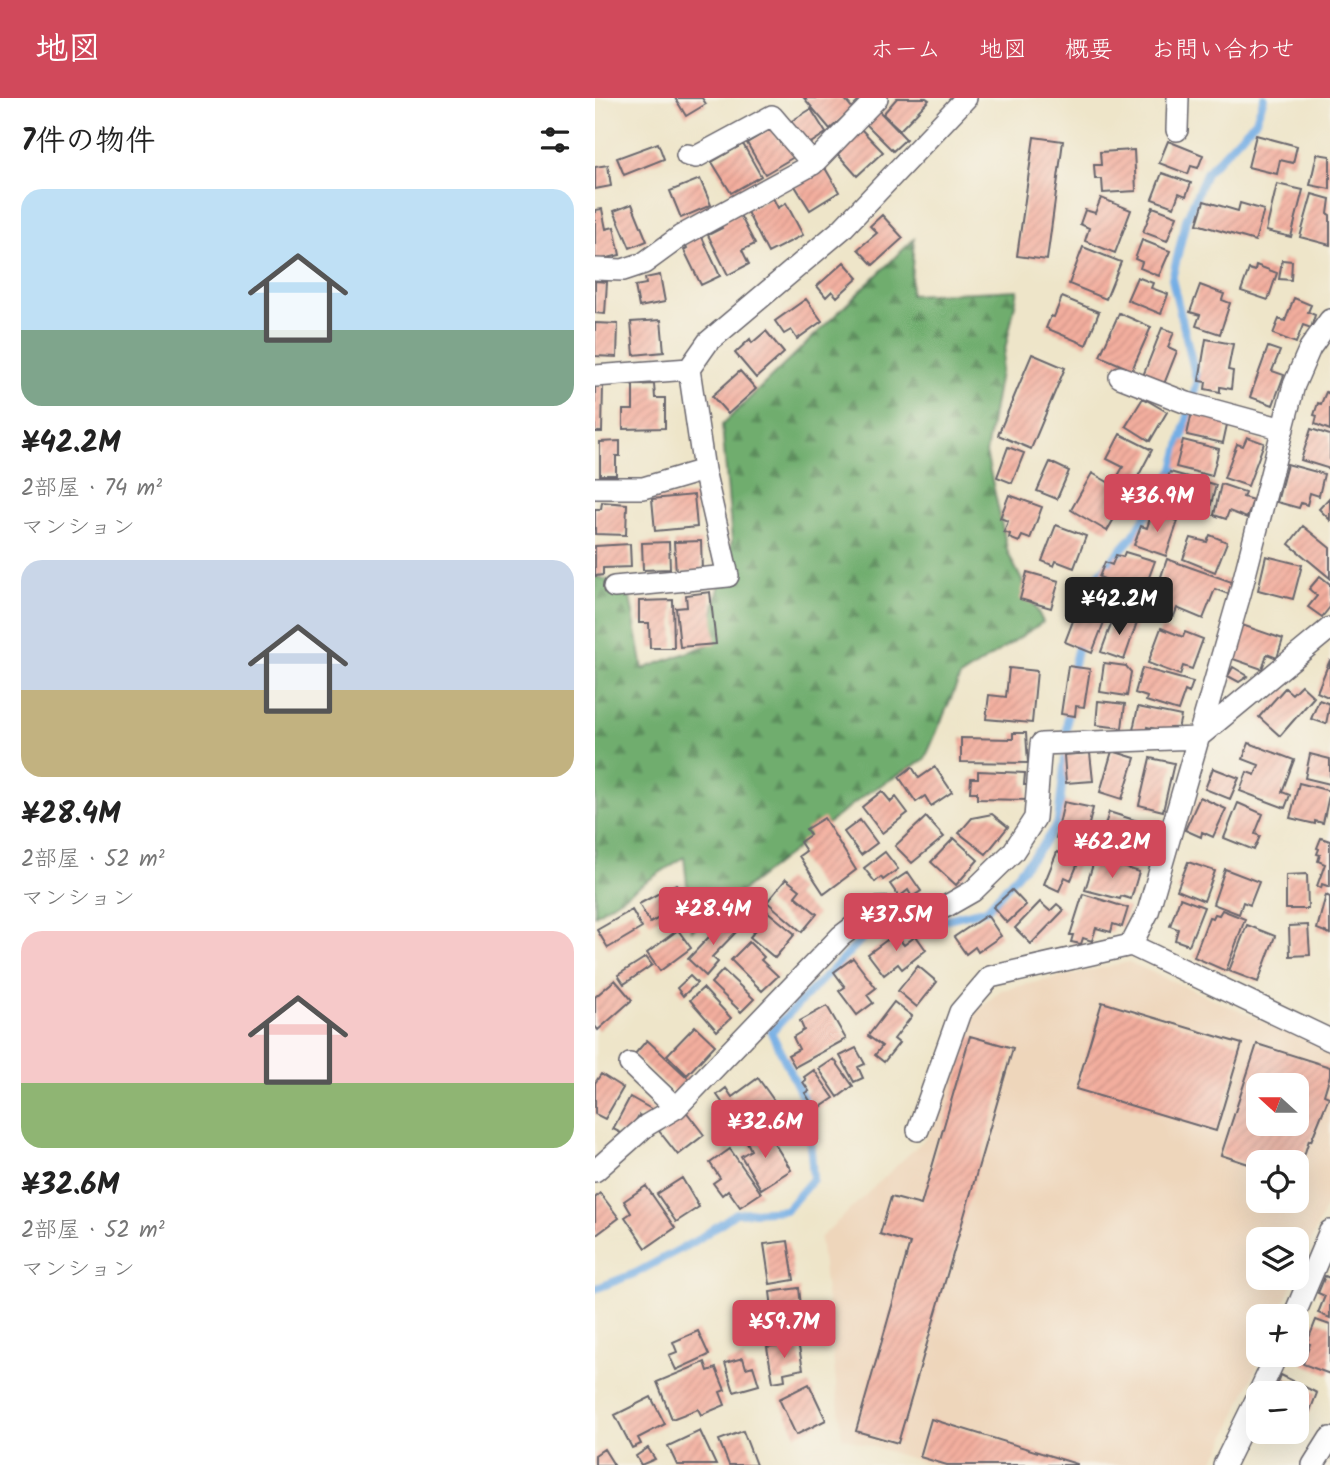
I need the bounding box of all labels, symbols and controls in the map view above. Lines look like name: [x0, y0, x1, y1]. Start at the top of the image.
text: 地図: [35, 24, 101, 77]
text: ホーム: [870, 31, 941, 70]
text: 地図: [979, 31, 1027, 70]
text: 概要: [1065, 31, 1113, 70]
text: お問い合わせ: [1151, 31, 1295, 70]
text: 7件の物件: [21, 118, 155, 166]
icon: filters: [536, 121, 574, 159]
icon: home: [235, 235, 361, 361]
text: ¥42.2M: [21, 420, 121, 468]
text: 2部屋 · 74 m²: [21, 471, 162, 507]
pin: ¥36.9M: [1100, 474, 1214, 534]
text: ¥36.9M: [1120, 479, 1194, 515]
text: マンション: [21, 510, 135, 546]
pin: ¥42.2M: [1062, 578, 1176, 637]
text: ¥42.2M: [1081, 582, 1157, 618]
icon: home: [235, 606, 361, 732]
text: ¥28.4M: [21, 791, 121, 839]
pin: ¥62.2M: [1055, 820, 1169, 880]
text: ¥62.2M: [1074, 825, 1150, 861]
text: 2部屋 · 52 m²: [21, 842, 165, 878]
text: マンション: [21, 881, 135, 917]
pin: ¥28.4M: [656, 888, 770, 947]
text: ¥28.4M: [675, 892, 751, 928]
pin: ¥37.5M: [839, 894, 953, 953]
text: ¥37.5M: [860, 898, 932, 934]
icon: home: [235, 977, 361, 1103]
north arrow: [1246, 1073, 1309, 1136]
map controls: [1246, 1073, 1309, 1444]
pin: ¥32.6M: [708, 1100, 822, 1160]
text: ¥32.6M: [727, 1105, 803, 1141]
button: locate: [1246, 1150, 1309, 1213]
text: ¥32.6M: [21, 1162, 119, 1210]
text: 2部屋 · 52 m²: [21, 1213, 165, 1249]
button: layers: [1246, 1227, 1309, 1290]
text: マンション: [21, 1252, 135, 1288]
pin: ¥59.7M: [727, 1300, 841, 1360]
button: +: [1246, 1304, 1309, 1367]
text: ¥59.7M: [748, 1305, 820, 1341]
button: −: [1246, 1381, 1309, 1444]

